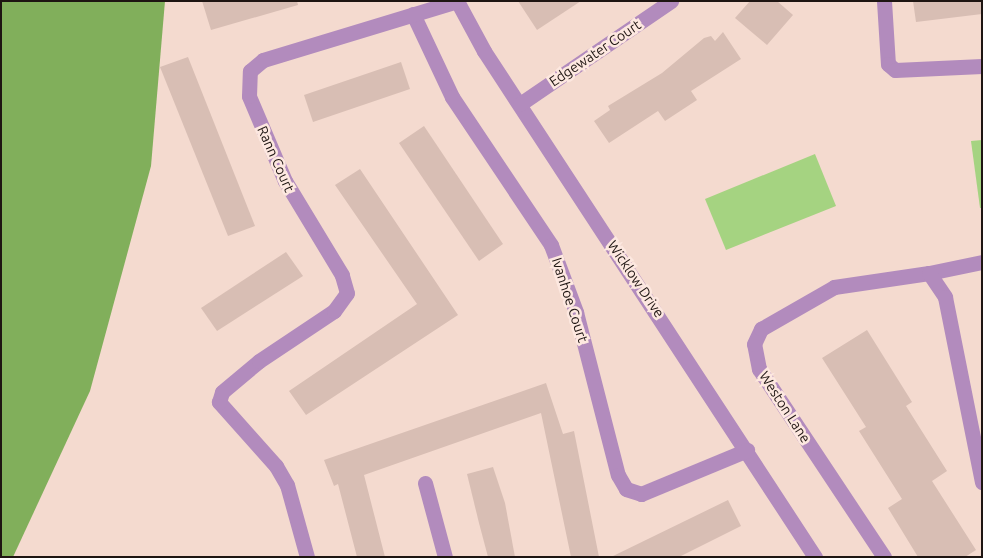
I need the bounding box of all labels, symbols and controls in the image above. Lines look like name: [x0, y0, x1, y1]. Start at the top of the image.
street label: Edgewater Court: [546, 16, 644, 90]
street label: Rann Court: [254, 123, 298, 195]
street label: Wicklow Drive: [604, 237, 668, 321]
street label: Ivanhoe Court: [548, 255, 592, 345]
street label: Weston Lane: [756, 368, 814, 446]

